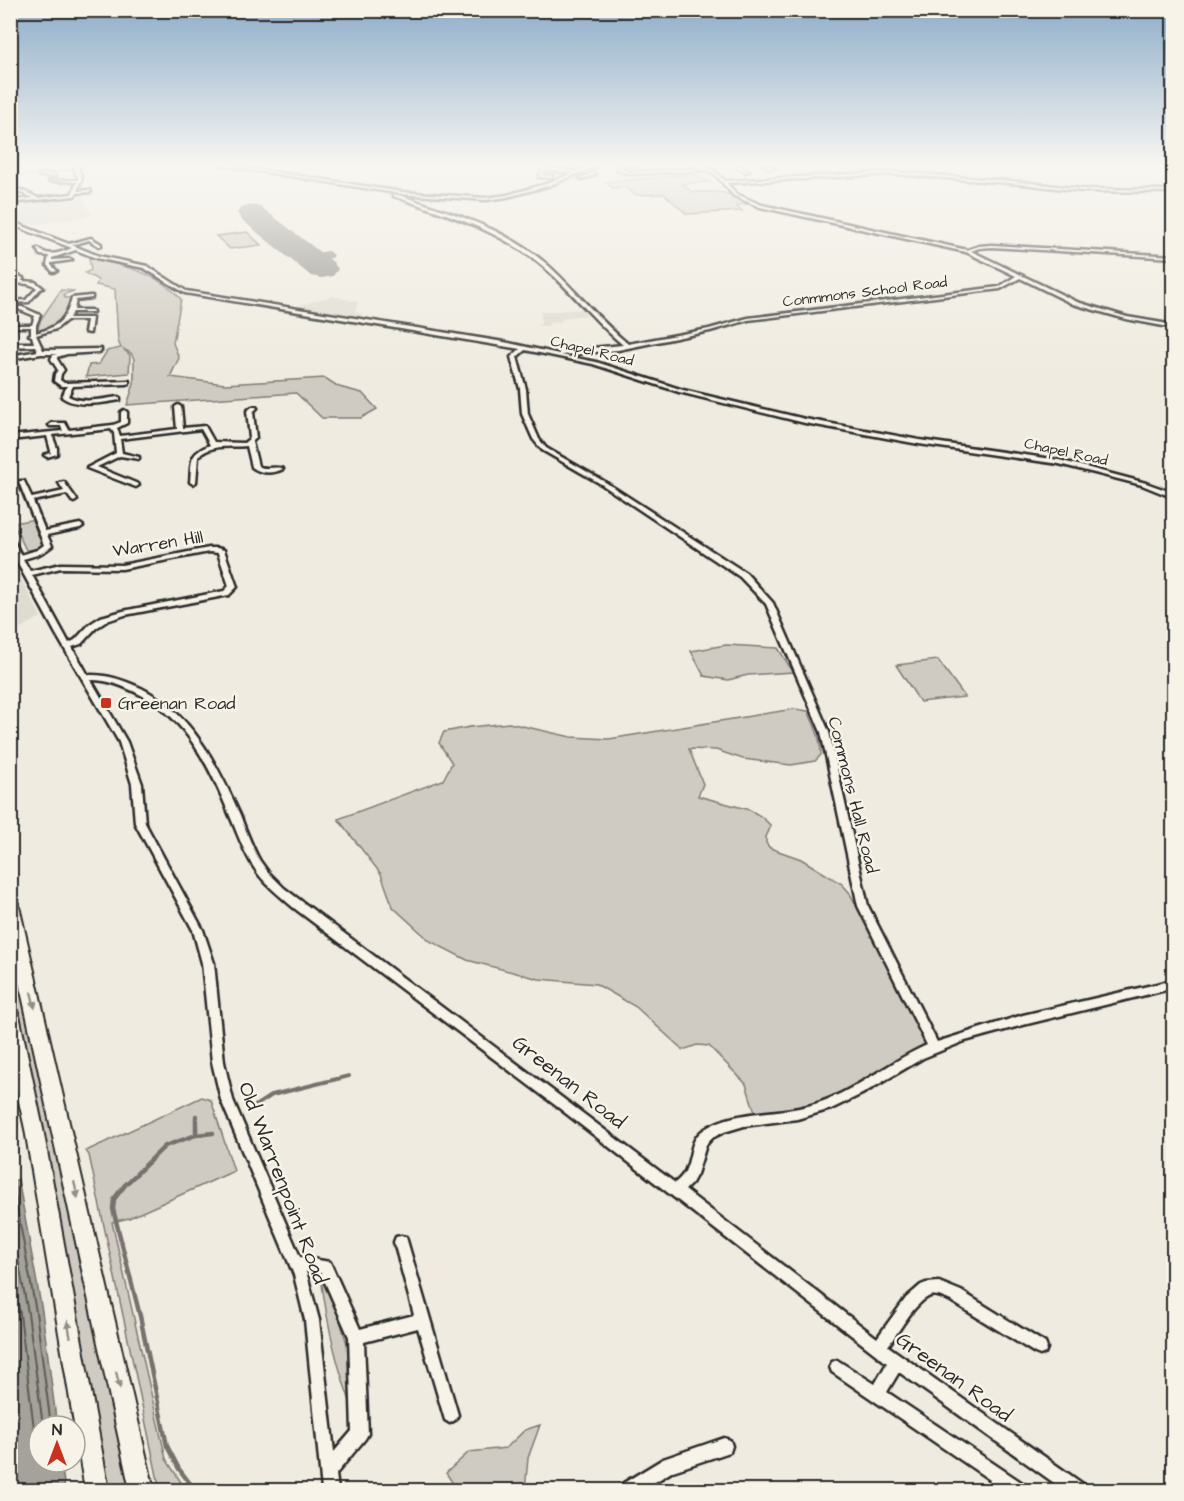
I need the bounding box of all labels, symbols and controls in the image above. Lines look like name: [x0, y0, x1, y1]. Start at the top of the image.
street label: Conmmons School Road: [782, 271, 949, 313]
street label: Chapel Road: [548, 331, 636, 372]
street label: Chapel Road: [1022, 433, 1110, 471]
street label: Warren Hill: [111, 524, 205, 563]
place label: Greenan Road: [118, 691, 236, 716]
marker: Greenan Road: [99, 696, 113, 710]
street label: Commons Hall Road: [821, 714, 885, 876]
one-way arrow: [29, 990, 38, 1009]
street label: Greenan Road: [506, 1028, 632, 1136]
street label: Old Warrenpoint Road: [230, 1078, 335, 1289]
one-way arrow: [72, 1181, 81, 1200]
one-way arrow: [65, 1320, 74, 1339]
street label: Greenan Road: [890, 1325, 1018, 1429]
one-way arrow: [114, 1371, 124, 1389]
north arrow: [27, 1414, 87, 1474]
text: N: [52, 1419, 62, 1441]

